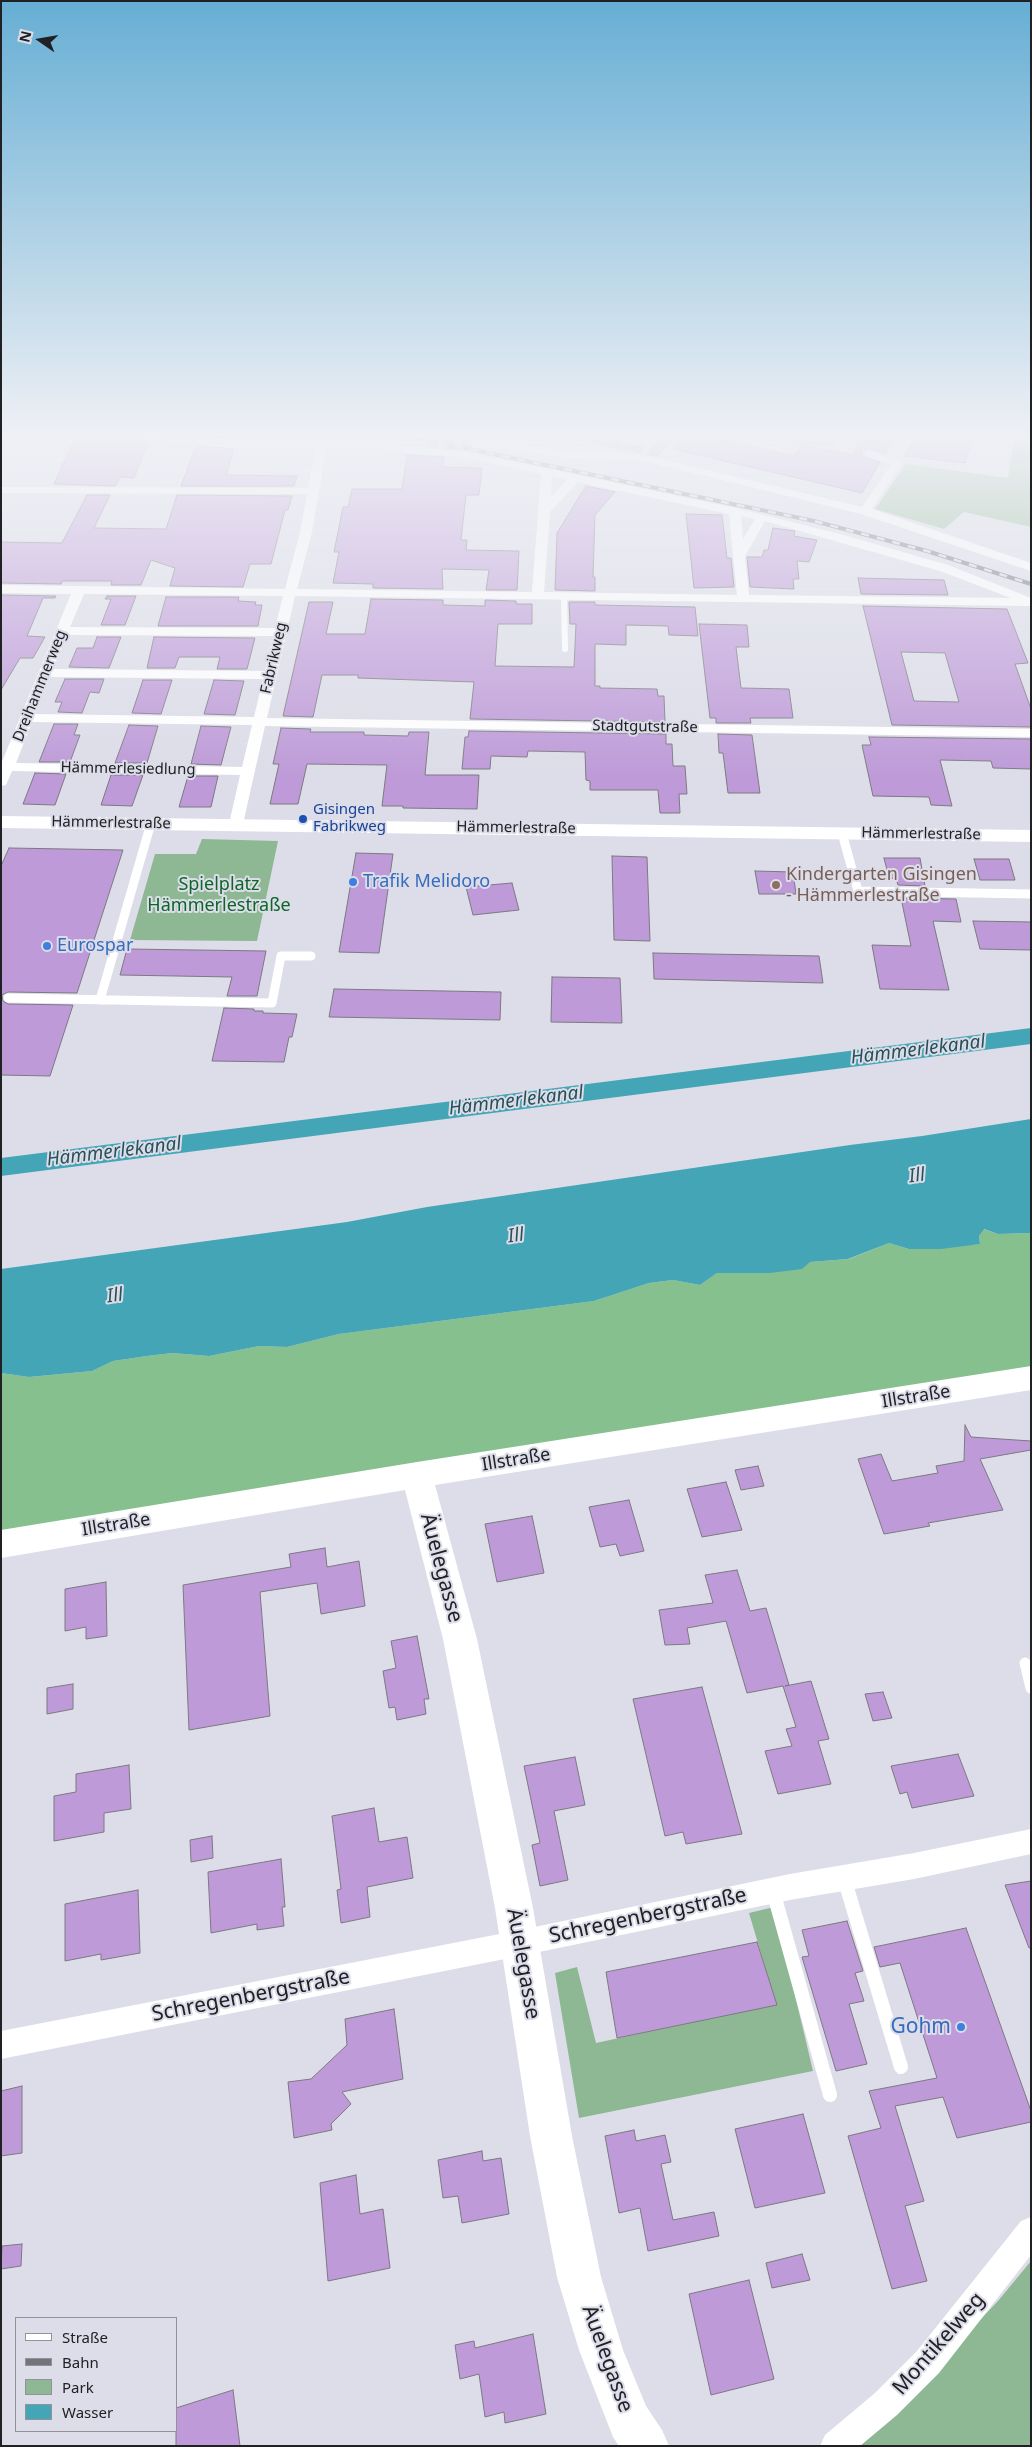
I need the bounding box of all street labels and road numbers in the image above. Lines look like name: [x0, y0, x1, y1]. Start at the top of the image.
street label: Fabrikweg: [257, 620, 291, 696]
street label: Dreihammerweg: [9, 627, 71, 745]
street label: Stadtgutstraße: [592, 717, 698, 737]
street label: Hämmerlesiedlung: [60, 759, 196, 779]
street label: Hämmerlestraße: [51, 813, 171, 833]
street label: Hämmerlestraße: [456, 818, 576, 838]
street label: Hämmerlestraße: [861, 824, 981, 844]
street label: Illstraße: [880, 1381, 952, 1413]
street label: Illstraße: [480, 1444, 552, 1476]
street label: Illstraße: [80, 1509, 152, 1541]
street label: Äuelegasse: [414, 1511, 468, 1625]
street label: Schregenbergstraße: [547, 1883, 749, 1949]
street label: Äuelegasse: [501, 1907, 545, 2021]
street label: Schregenbergstraße: [150, 1964, 352, 2028]
street label: Montikelweg: [888, 2288, 990, 2400]
street label: Äuelegasse: [576, 2302, 638, 2416]

